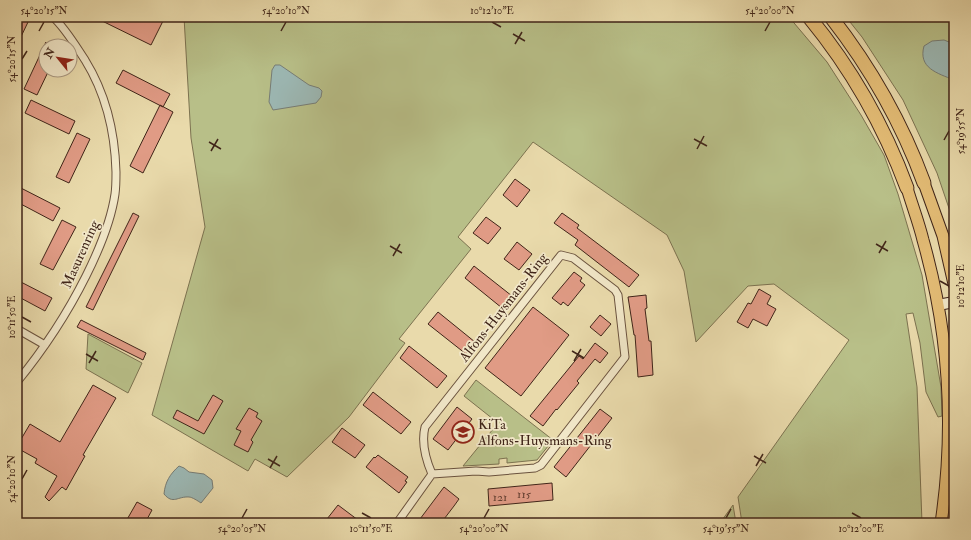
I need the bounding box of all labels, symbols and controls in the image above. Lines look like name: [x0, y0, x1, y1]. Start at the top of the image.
text: 54°20'15"N: [20, 5, 68, 17]
text: 54°20'10"N: [262, 5, 310, 17]
text: 10°12'10"E: [470, 5, 514, 17]
text: 54°20'00"N: [745, 5, 795, 17]
text: 54°20'15"N: [6, 35, 18, 83]
north arrow: [38, 38, 78, 78]
text: N: [41, 45, 58, 62]
text: 54°19'55"N: [955, 108, 967, 154]
street label: Masurenring: [58, 217, 103, 291]
street label: Alfons-Huysmans-Ring: [455, 249, 553, 367]
text: 10°12'10"E: [955, 264, 967, 308]
text: 10°11'50"E: [6, 296, 18, 338]
place label: KiTa Alfons-Huysmans-Ring: [477, 416, 613, 450]
school or university icon: KiTa Alfons-Huysmans-Ring: [450, 419, 476, 445]
text: 54°20'10"N: [6, 455, 18, 503]
house number: 115: [517, 487, 532, 502]
house number: 121: [493, 490, 507, 505]
text: 54°20'05"N: [218, 523, 266, 535]
text: 10°11'50"E: [350, 523, 392, 535]
text: 54°20'00"N: [459, 523, 509, 535]
text: 54°19'55"N: [703, 523, 749, 535]
text: 10°12'00"E: [838, 523, 884, 535]

